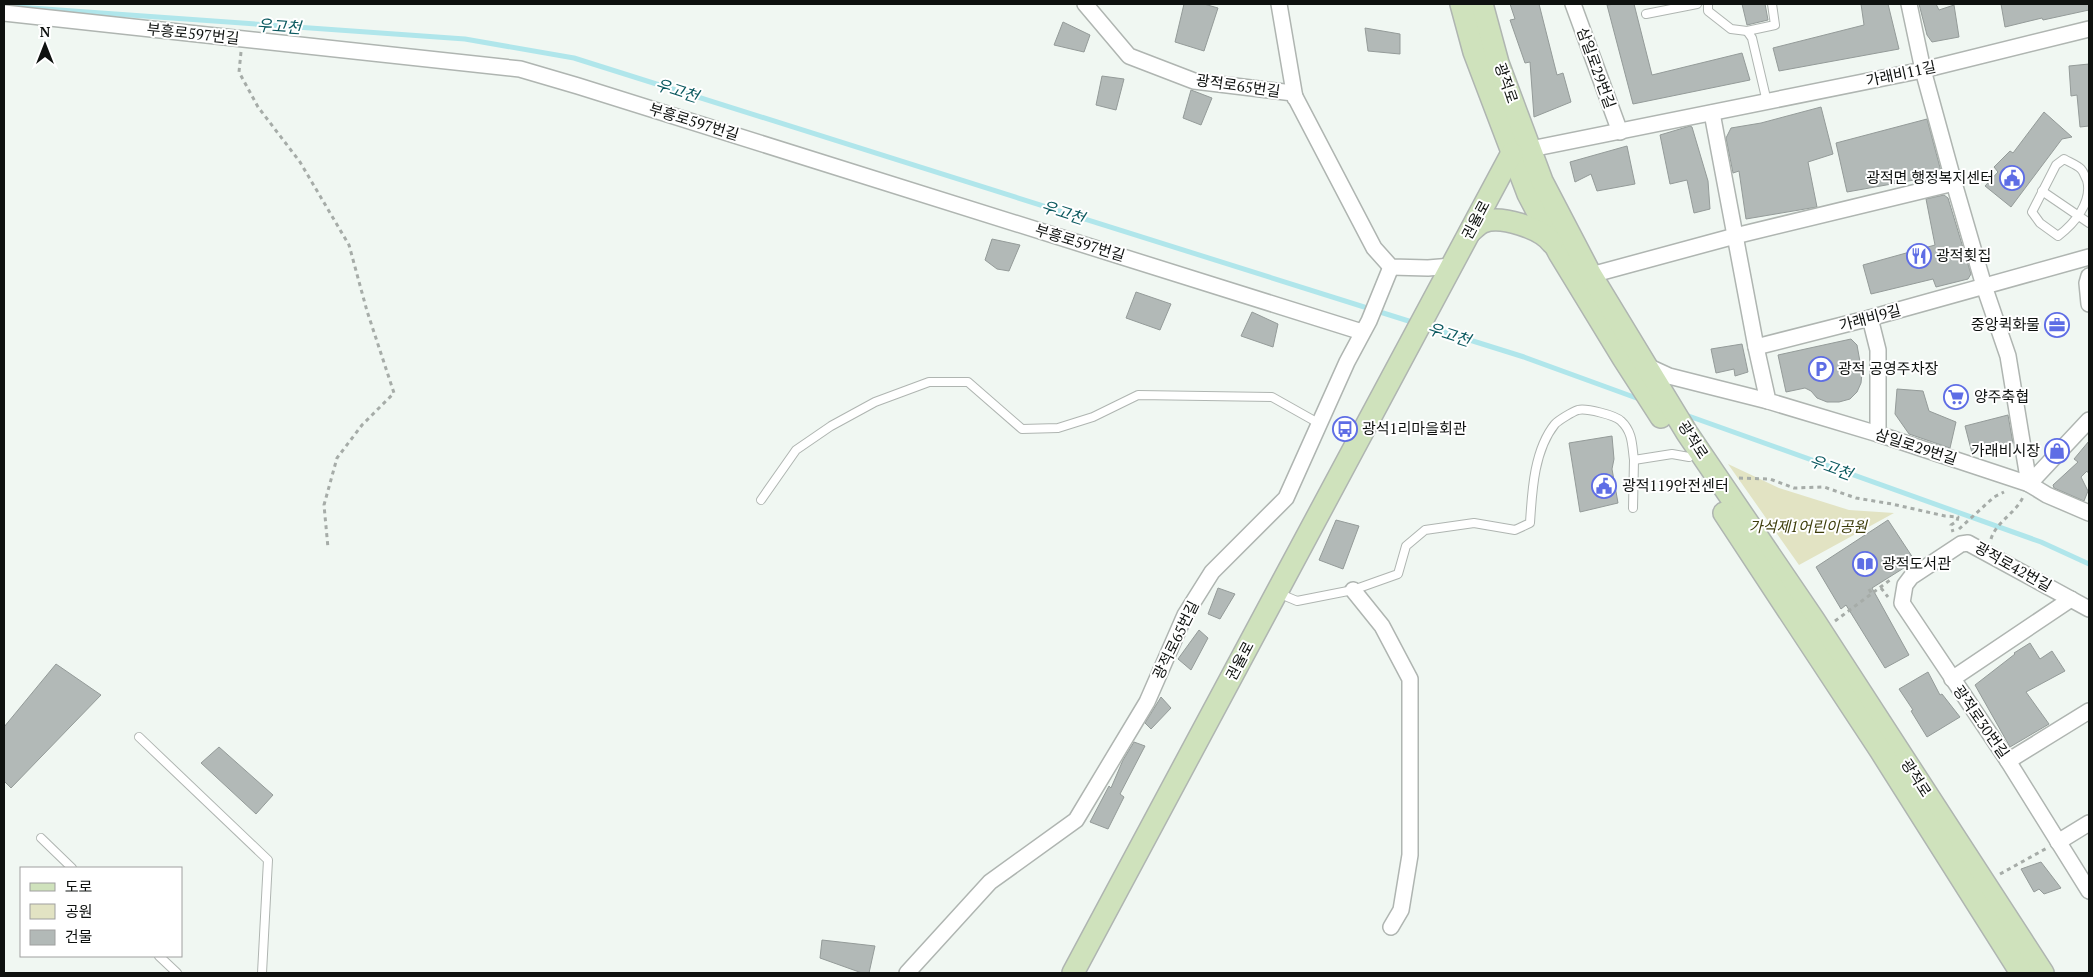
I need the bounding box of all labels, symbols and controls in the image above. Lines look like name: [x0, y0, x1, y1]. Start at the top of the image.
water label: 우고천: [256, 13, 304, 39]
street label: 부흥로597번길: [146, 18, 240, 48]
north arrow: [20, 20, 70, 70]
text: N: [40, 22, 51, 41]
street label: 삼일로29번길: [1573, 24, 1621, 111]
street label: 가래비11길: [1864, 56, 1938, 90]
street label: 광적로: [1491, 60, 1523, 106]
street label: 광적로65번길: [1195, 69, 1282, 101]
water label: 우고천: [653, 73, 704, 108]
street label: 부흥로597번길: [647, 98, 742, 144]
public building icon: 광적면 행정복지센터: [1999, 165, 2025, 191]
place label: 광적면 행정복지센터: [1866, 167, 1994, 187]
water label: 우고천: [1039, 195, 1090, 230]
street label: 권율로: [1457, 197, 1494, 243]
street label: 부흥로597번길: [1033, 219, 1128, 265]
restaurant icon: 광적횟집: [1906, 243, 1932, 269]
place label: 광적횟집: [1936, 245, 1991, 265]
street label: 가래비9길: [1837, 299, 1903, 335]
office icon: 중앙퀵화물: [2044, 312, 2070, 338]
place label: 중앙퀵화물: [1971, 314, 2040, 334]
water label: 우고천: [1425, 317, 1476, 352]
parking icon: 광적 공영주차장: [1808, 356, 1834, 382]
place label: 광적 공영주차장: [1838, 358, 1938, 378]
supermarket icon: 양주축협: [1943, 384, 1969, 410]
place label: 양주축협: [1974, 386, 2029, 406]
bus stop icon: 광석1리마을회관: [1332, 416, 1358, 442]
street label: 광적로: [1674, 417, 1714, 462]
place label: 광석1리마을회관: [1362, 418, 1467, 438]
street label: 삼일로29번길: [1873, 423, 1960, 469]
shop icon: 가래비시장: [2044, 438, 2070, 464]
place label: 가래비시장: [1971, 440, 2040, 460]
water label: 우고천: [1806, 449, 1858, 486]
public building icon: 광적119안전센터: [1591, 473, 1617, 499]
place label: 광적119안전센터: [1622, 475, 1729, 495]
park label: 가석제1어린이공원: [1749, 516, 1868, 536]
street label: 광적로42번길: [1971, 537, 2056, 595]
library icon: 광적도서관: [1852, 551, 1878, 577]
place label: 광적도서관: [1882, 553, 1951, 573]
street label: 광적로65번길: [1147, 597, 1203, 682]
street label: 권율로: [1221, 638, 1258, 684]
street label: 광적로30번길: [1949, 681, 2014, 762]
street label: 광적로: [1897, 755, 1937, 800]
legend: [20, 867, 182, 957]
text: 도로: [65, 876, 93, 896]
text: 공원: [65, 901, 93, 921]
text: 건물: [65, 926, 93, 946]

